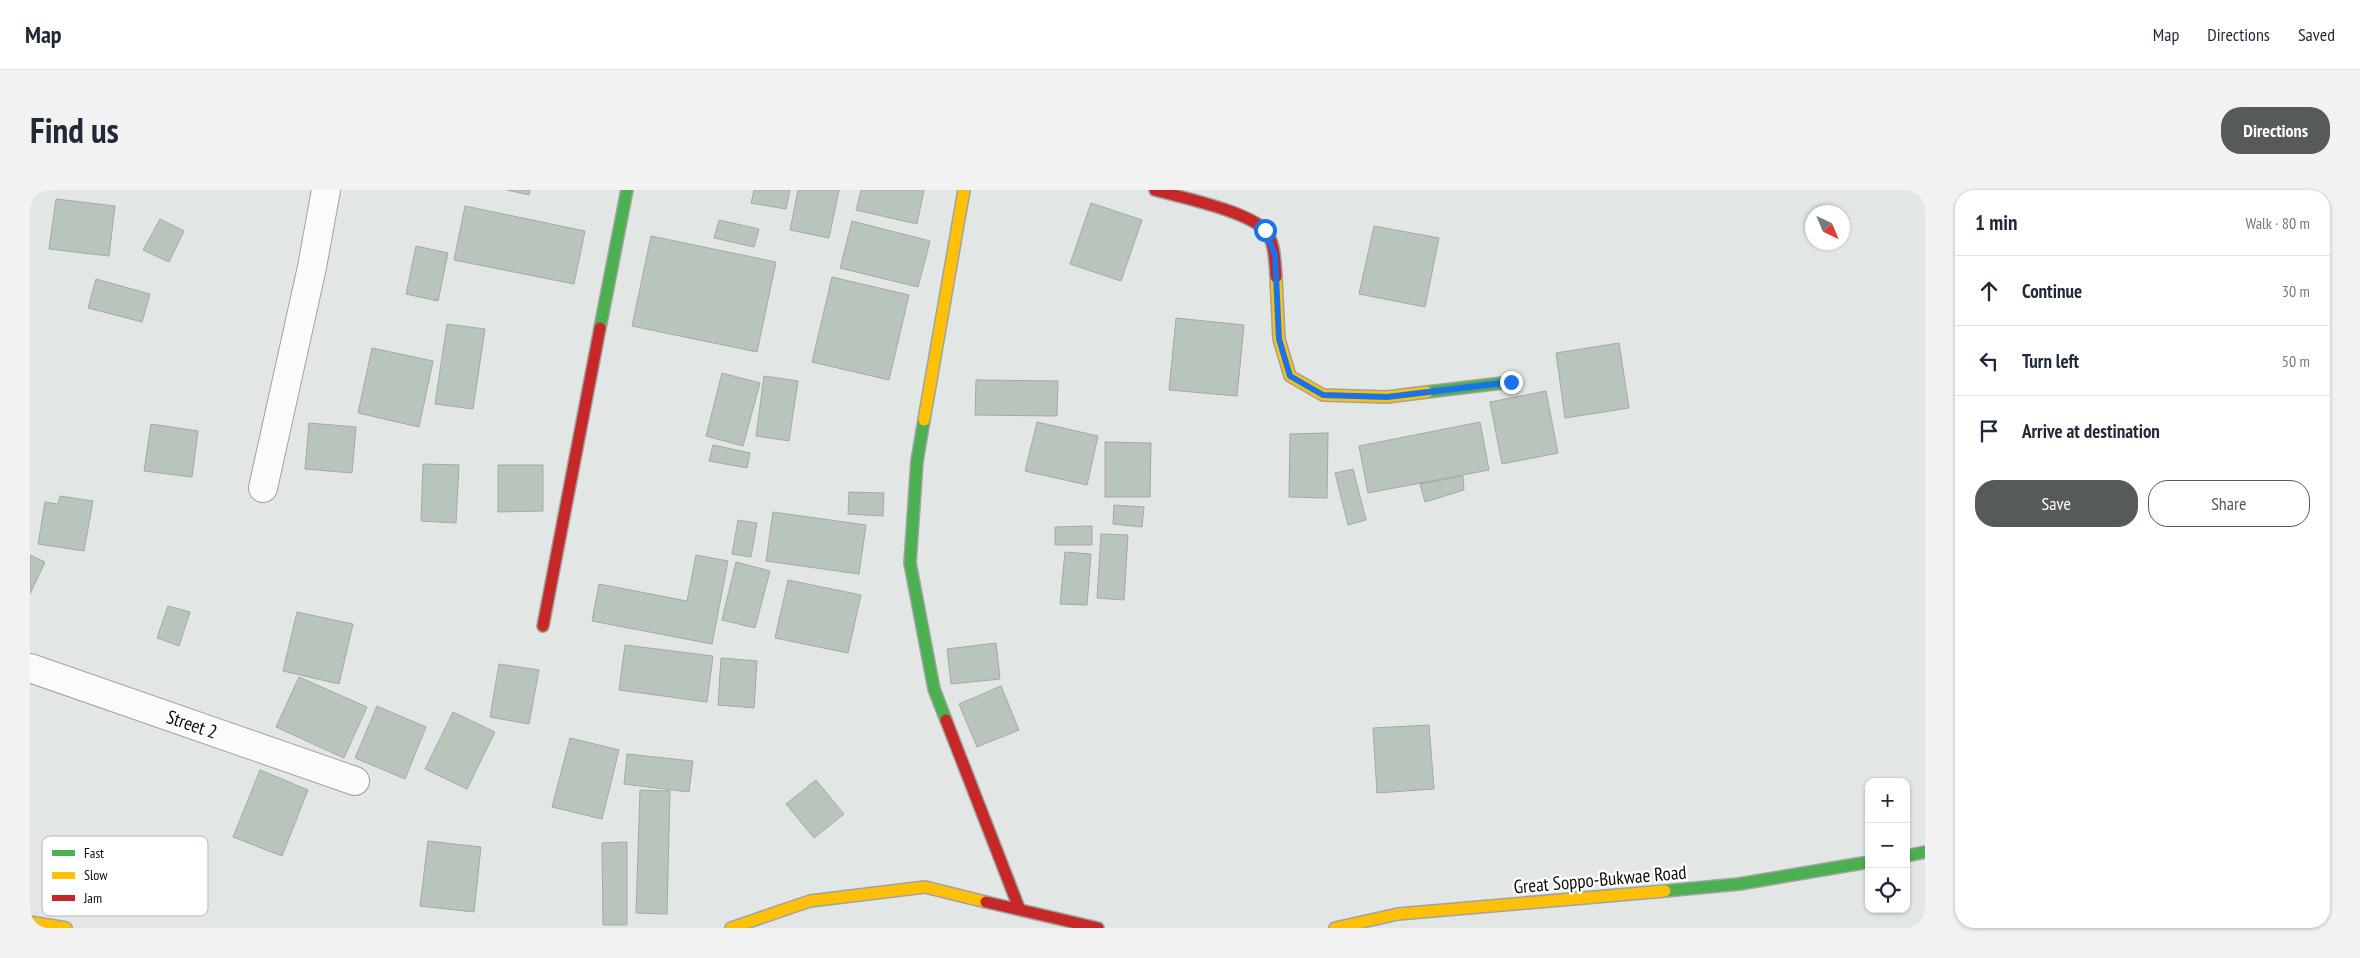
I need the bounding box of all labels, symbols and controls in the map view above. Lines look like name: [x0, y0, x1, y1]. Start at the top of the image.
text: Map: [25, 19, 62, 50]
text: Map: [2153, 23, 2179, 46]
text: Directions: [2207, 23, 2270, 46]
text: Saved: [2298, 23, 2335, 46]
text: Find us: [30, 107, 119, 153]
button: Directions: [2221, 107, 2330, 154]
north arrow: [1805, 205, 1850, 250]
text: 1 min: [1975, 209, 2017, 236]
text: Walk · 80 m: [2245, 213, 2310, 233]
route start: [1254, 219, 1277, 242]
icon: ahead: [1975, 277, 2003, 305]
text: Continue: [2022, 279, 2082, 303]
text: 30 m: [2282, 281, 2310, 301]
icon: left: [1975, 347, 2003, 375]
text: Turn left: [2022, 349, 2079, 373]
text: 50 m: [2282, 351, 2310, 371]
route end: [1500, 371, 1523, 394]
icon: arrive: [1975, 417, 2003, 445]
text: Arrive at destination: [2022, 419, 2160, 443]
button: Save: [1975, 480, 2138, 527]
button: Share: [2148, 480, 2310, 527]
street label: Street 2: [164, 704, 220, 744]
map controls: [1865, 778, 1910, 913]
button: +: [1865, 778, 1910, 823]
button: −: [1865, 823, 1910, 868]
legend: [42, 836, 208, 916]
text: Fast: [84, 844, 104, 862]
street label: Great Soppo-Bukwae Road: [1513, 859, 1687, 899]
text: Slow: [84, 866, 108, 884]
button: locate: [1865, 868, 1910, 913]
text: Jam: [83, 889, 102, 907]

